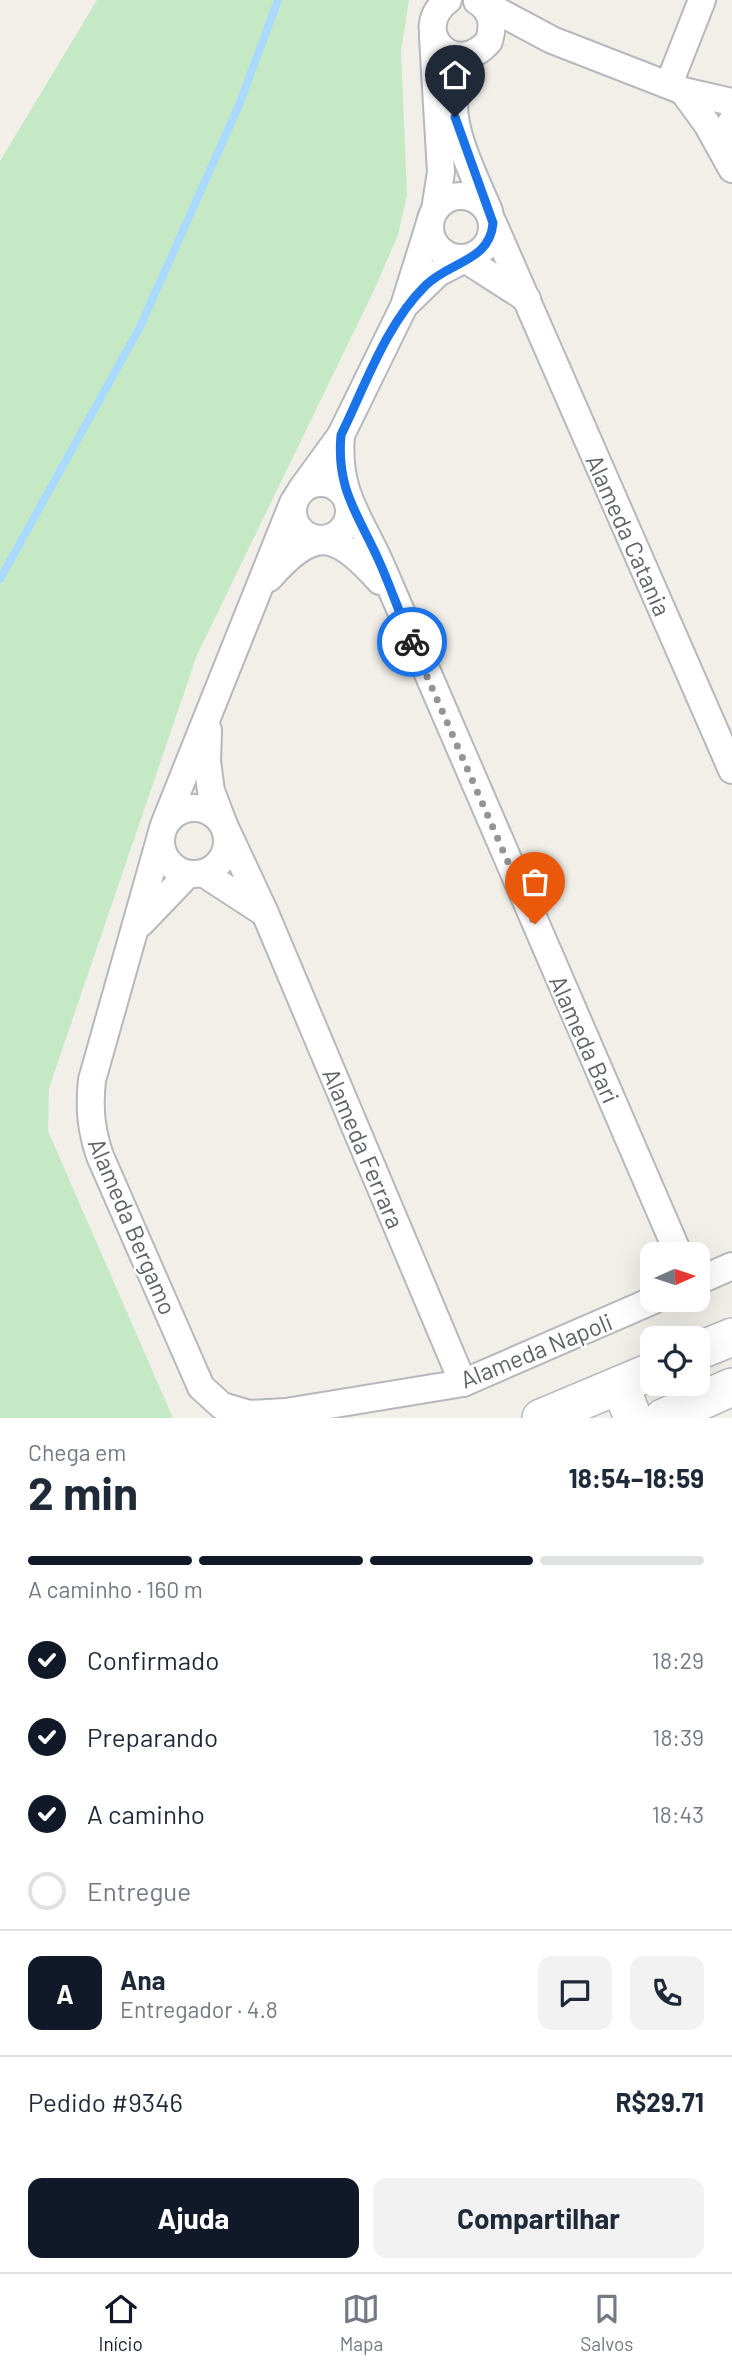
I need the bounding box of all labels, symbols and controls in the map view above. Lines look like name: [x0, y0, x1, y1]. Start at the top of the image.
pin: [425, 45, 485, 117]
icon: home: [436, 56, 474, 94]
street label: Alameda Catania: [580, 450, 678, 620]
courier: [377, 607, 447, 677]
icon: bike: [393, 623, 431, 661]
pin: [505, 852, 565, 924]
icon: bag: [516, 863, 554, 901]
street label: Alameda Bari: [544, 971, 626, 1107]
street label: Alameda Ferrara: [317, 1064, 411, 1232]
street label: Alameda Bergamo: [83, 1133, 183, 1319]
north arrow: [640, 1242, 710, 1312]
map controls: [640, 1242, 710, 1396]
street label: Alameda Napoli: [456, 1306, 616, 1394]
button: locate: [640, 1326, 710, 1396]
text: Chega em: [28, 1438, 126, 1466]
text: 18:54–18:59: [569, 1462, 704, 1493]
text: 2 min: [28, 1464, 138, 1519]
text: A caminho · 160 m: [28, 1575, 203, 1603]
icon: check: [28, 1641, 66, 1679]
text: Confirmado: [87, 1644, 219, 1675]
text: 18:29: [652, 1646, 704, 1674]
icon: check: [28, 1718, 66, 1756]
text: Preparando: [87, 1721, 218, 1752]
text: 18:39: [652, 1723, 704, 1751]
icon: check: [28, 1795, 66, 1833]
text: A caminho: [87, 1798, 205, 1829]
text: 18:43: [652, 1800, 704, 1828]
text: Entregue: [87, 1875, 191, 1906]
button: chat: [538, 1956, 612, 2030]
button: phone: [630, 1956, 704, 2030]
text: Ana: [120, 1964, 165, 1995]
text: A: [56, 1978, 74, 2009]
text: Entregador · 4.8: [120, 1995, 278, 2023]
text: Pedido #9346: [28, 2086, 183, 2117]
text: R$29.71: [615, 2086, 704, 2117]
button: Ajuda: [28, 2178, 359, 2258]
button: Compartilhar: [373, 2178, 704, 2258]
tab: Início: [98, 2290, 143, 2355]
tab: Mapa: [340, 2290, 383, 2355]
tab: Salvos: [580, 2290, 634, 2355]

